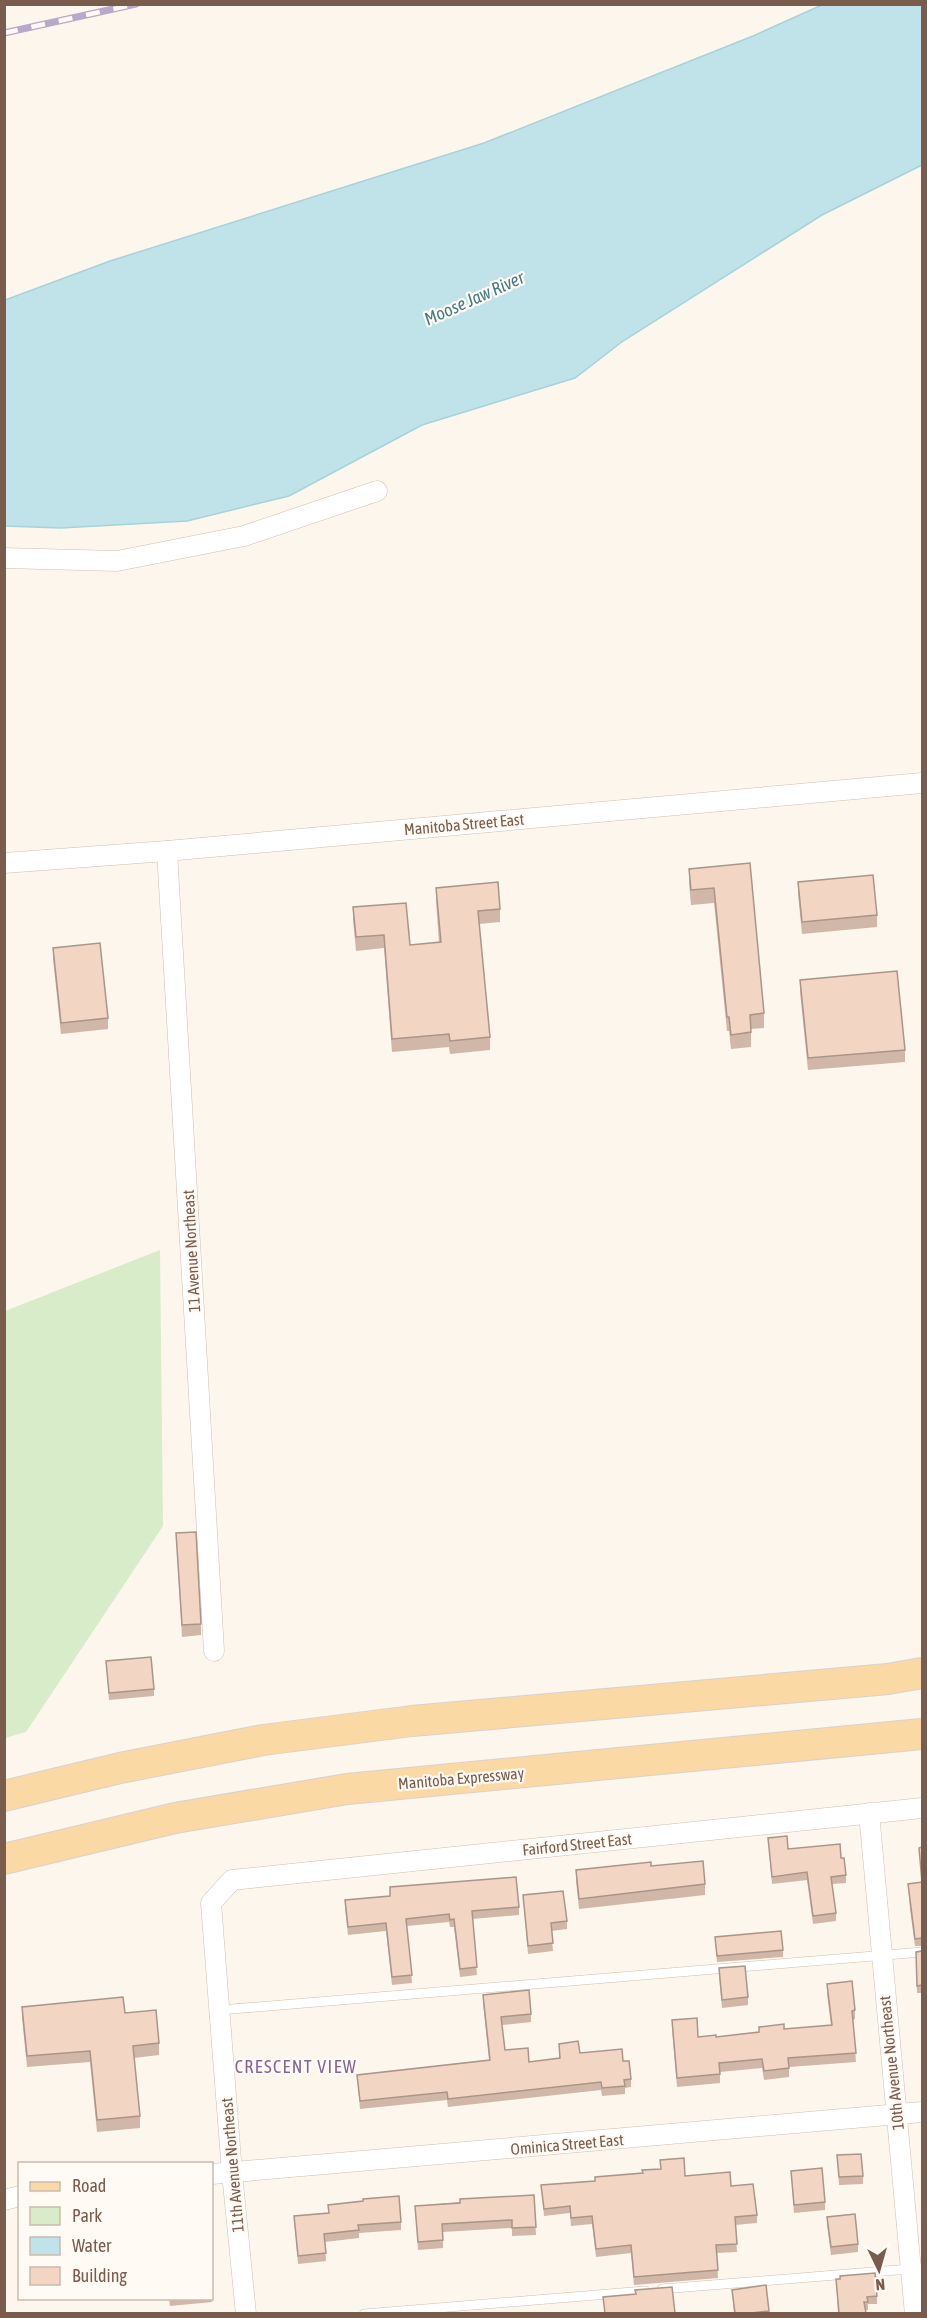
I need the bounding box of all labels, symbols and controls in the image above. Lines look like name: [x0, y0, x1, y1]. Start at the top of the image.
water label: Moose Jaw River: [421, 266, 528, 329]
street label: Manitoba Street East: [403, 810, 525, 838]
street label: 11 Avenue Northeast: [179, 1189, 203, 1313]
street label: Manitoba Expressway: [397, 1763, 525, 1793]
street label: Fairford Street East: [521, 1829, 633, 1859]
street label: 10th Avenue Northeast: [875, 1995, 907, 2131]
district label: CRESCENT VIEW: [235, 2056, 357, 2077]
street label: 11th Avenue Northeast: [217, 2097, 247, 2233]
street label: Ominica Street East: [510, 2130, 625, 2158]
legend: [18, 2162, 213, 2300]
text: Road: [72, 2175, 106, 2196]
text: Park: [72, 2205, 102, 2226]
text: Water: [72, 2235, 112, 2256]
north arrow: [849, 2240, 909, 2300]
text: Building: [72, 2265, 127, 2286]
text: N: [875, 2276, 886, 2294]

